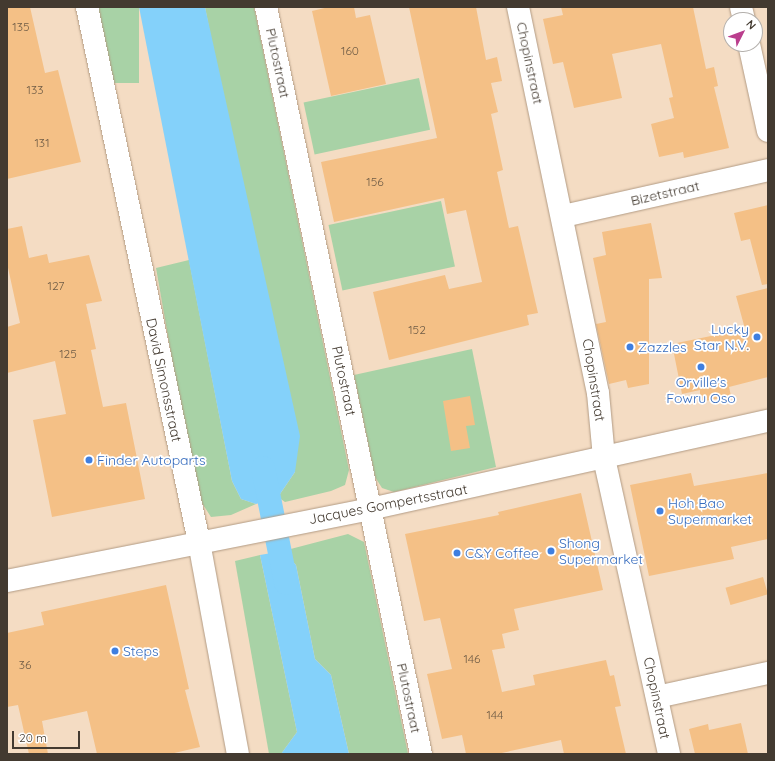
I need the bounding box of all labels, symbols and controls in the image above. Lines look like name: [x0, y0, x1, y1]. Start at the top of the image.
north arrow: [723, 12, 763, 52]
text: N: [743, 17, 759, 32]
house number: 135: [12, 20, 30, 34]
street label: Chopinstraat: [513, 20, 547, 106]
street label: Plutostraat: [262, 27, 294, 99]
house number: 160: [341, 44, 359, 58]
house number: 133: [26, 83, 44, 97]
house number: 131: [34, 136, 50, 150]
house number: 156: [366, 175, 384, 189]
street label: Bizetstraat: [629, 177, 701, 209]
house number: 127: [47, 279, 65, 293]
street label: David Simonsstraat: [143, 317, 185, 443]
place label: Lucky Star N.V.: [694, 321, 749, 354]
house number: 152: [408, 323, 426, 337]
marker: Lucky Star N.V.: [752, 332, 762, 342]
street label: Chopinstraat: [579, 337, 609, 423]
place label: Zazzles: [638, 339, 686, 355]
marker: Zazzles: [625, 342, 635, 352]
street label: Plutostraat: [328, 345, 360, 417]
house number: 125: [59, 347, 77, 361]
marker: Orville's Fowru Oso: [696, 362, 706, 372]
place label: Orville's Fowru Oso: [666, 374, 736, 406]
place label: Finder Autoparts: [97, 452, 206, 468]
marker: Finder Autoparts: [84, 455, 94, 465]
street label: Jacques Gompertsstraat: [307, 480, 469, 528]
place label: Hoh Bao Supermarket: [668, 495, 752, 528]
marker: Hoh Bao Supermarket: [655, 506, 665, 516]
place label: Shong Supermarket: [559, 535, 643, 568]
place label: C&Y Coffee: [465, 545, 539, 561]
marker: Shong Supermarket: [546, 546, 556, 556]
marker: C&Y Coffee: [452, 548, 462, 558]
place label: Steps: [123, 643, 159, 659]
marker: Steps: [110, 646, 120, 656]
house number: 146: [463, 652, 481, 666]
street label: Chopinstraat: [640, 655, 674, 741]
house number: 36: [19, 658, 31, 672]
street label: Plutostraat: [393, 662, 425, 734]
house number: 144: [487, 708, 503, 722]
scale bar: [14, 723, 82, 749]
text: 20 m: [19, 730, 47, 745]

